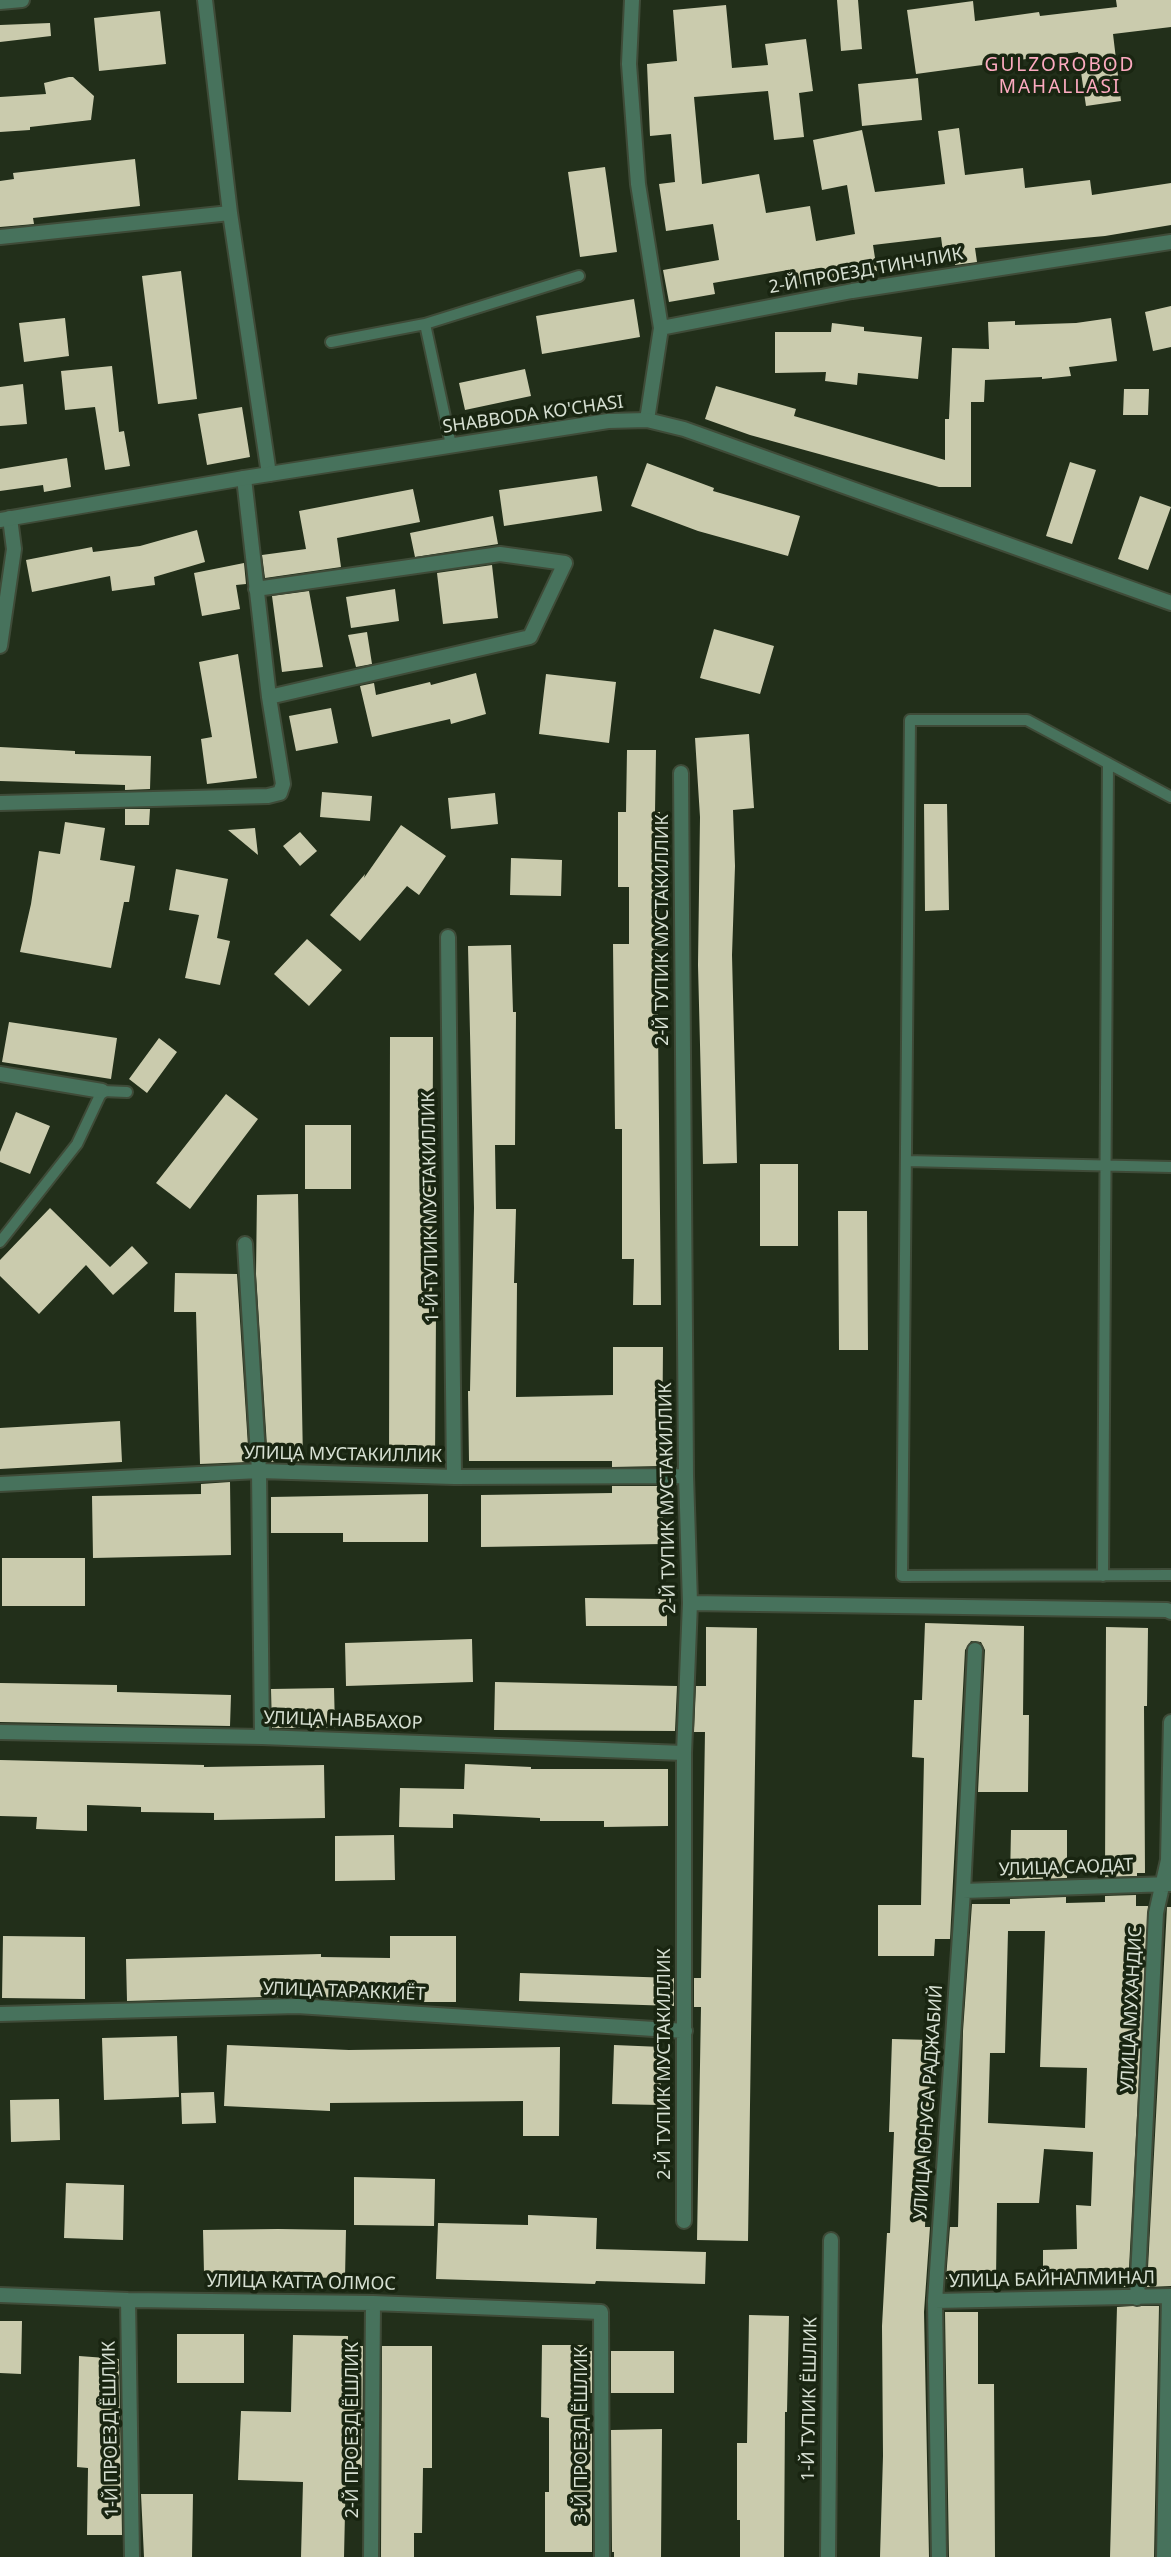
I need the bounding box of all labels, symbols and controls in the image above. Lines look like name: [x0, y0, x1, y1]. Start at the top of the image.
district label: GULZOROBOD MAHALLASI: [986, 55, 1134, 99]
street label: 2-Й ПРОЕЗД ТИНЧЛИК: [767, 243, 965, 299]
street label: SHABBODA KO'CHASI: [441, 392, 625, 438]
street label: 2-Й ТУПИК МУСТАКИЛЛИК: [652, 814, 674, 1046]
street label: 1-Й ТУПИК МУСТАКИЛЛИК: [418, 1091, 444, 1323]
street label: 2-Й ТУПИК МУСТАКИЛЛИК: [655, 1382, 681, 1614]
street label: УЛИЦА МУСТАКИЛЛИК: [244, 1442, 442, 1468]
street label: УЛИЦА НАВБАХОР: [263, 1707, 423, 1735]
street label: УЛИЦА САОДАТ: [998, 1855, 1134, 1881]
street label: УЛИЦА МУХАНДИС: [1117, 1925, 1147, 2093]
street label: 2-Й ТУПИК МУСТАКИЛЛИК: [654, 1948, 676, 2180]
street label: УЛИЦА ТАРАККИЁТ: [262, 1978, 426, 2006]
street label: УЛИЦА ЮНУСА РАДЖАБИЙ: [910, 1984, 948, 2220]
street label: УЛИЦА БАЙНАЛМИНАЛ: [949, 2267, 1155, 2293]
street label: УЛИЦА КАТТА ОЛМОС: [206, 2271, 396, 2295]
street label: 1-Й ТУПИК ЁШЛИК: [798, 2317, 822, 2481]
street label: 1-Й ПРОЕЗД ЁШЛИК: [99, 2341, 123, 2517]
street label: 2-Й ПРОЕЗД ЁШЛИК: [342, 2342, 364, 2518]
street label: 3-Й ПРОЕЗД ЁШЛИК: [571, 2347, 593, 2523]

